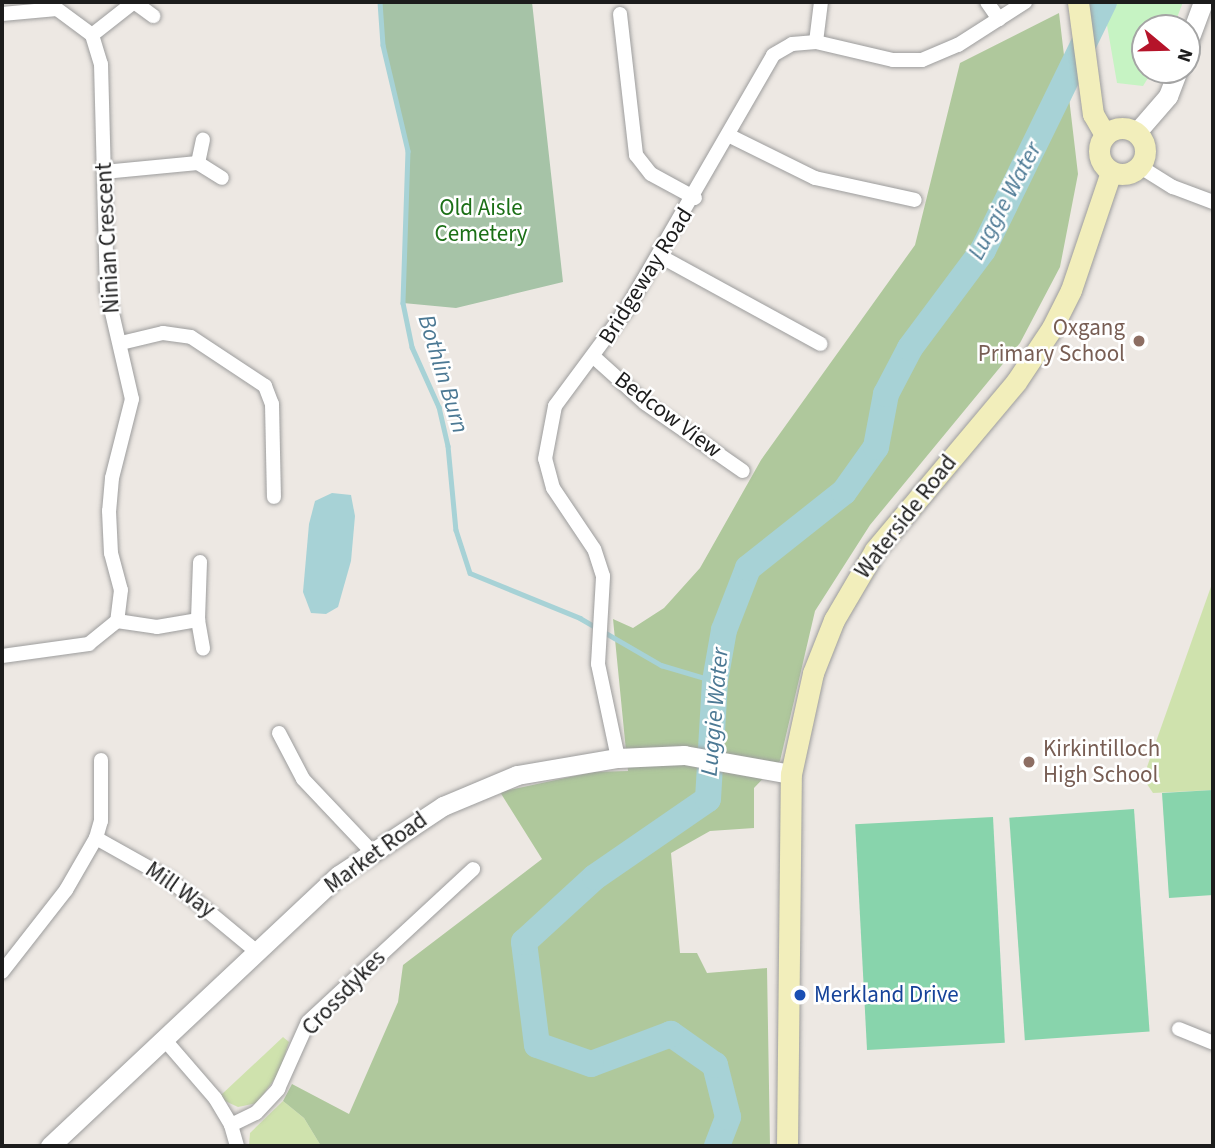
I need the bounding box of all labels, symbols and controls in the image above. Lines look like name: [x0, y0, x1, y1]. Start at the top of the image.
north arrow: [1131, 14, 1201, 84]
text: N: [1170, 45, 1199, 66]
water label: Luggie Water: [962, 137, 1048, 265]
street label: Ninian Crescent: [90, 162, 126, 314]
park label: Old Aisle Cemetery: [435, 194, 527, 248]
street label: Bridgeway Road: [593, 203, 699, 349]
water label: Bothlin Burn: [411, 311, 475, 437]
place label: Oxgang Primary School: [978, 314, 1125, 368]
marker: Oxgang Primary School: [1131, 333, 1147, 349]
street label: Bedcow View: [609, 366, 727, 464]
street label: Waterside Road: [849, 450, 963, 584]
water label: Luggie Water: [695, 647, 735, 777]
place label: Kirkintilloch High School: [1043, 735, 1160, 789]
marker: Kirkintilloch High School: [1021, 754, 1037, 770]
street label: Market Road: [319, 807, 433, 899]
street label: Mill Way: [140, 856, 220, 924]
street label: Crossdykes: [297, 945, 391, 1041]
place label: Merkland Drive: [814, 981, 959, 1009]
marker: Merkland Drive: [792, 987, 808, 1003]

